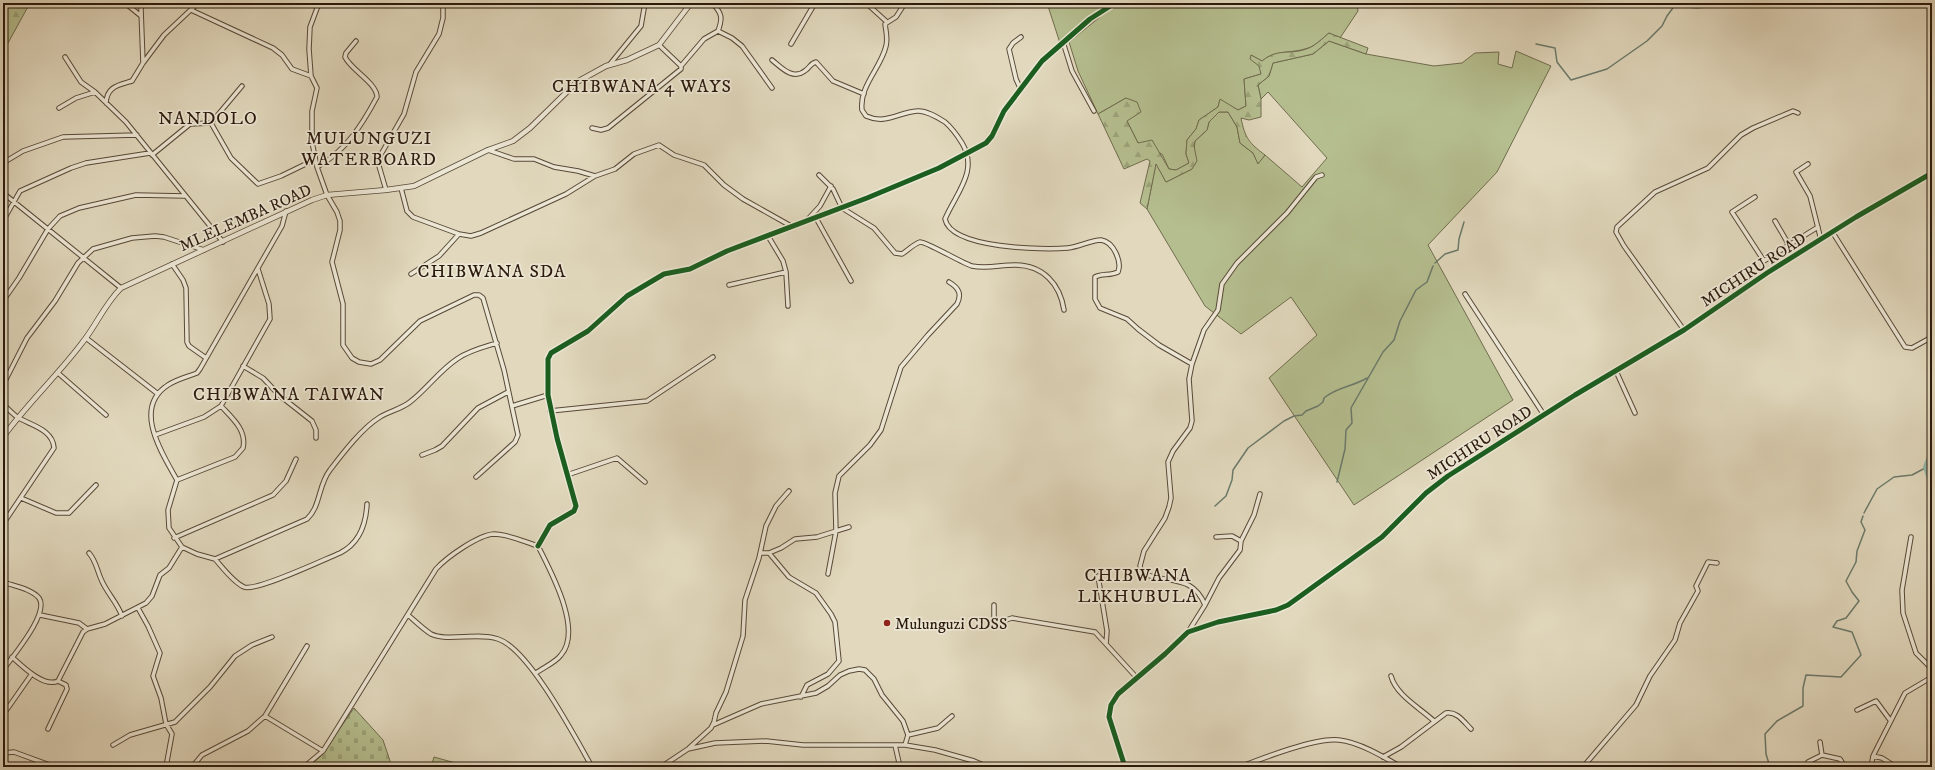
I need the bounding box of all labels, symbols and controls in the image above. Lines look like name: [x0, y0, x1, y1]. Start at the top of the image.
district label: CHIBWANA 4 WAYS: [552, 76, 732, 98]
district label: NANDOLO: [158, 108, 258, 130]
district label: MULUNGUZI WATERBOARD: [300, 128, 437, 171]
street label: MLELEMBA ROAD: [176, 180, 315, 256]
street label: MICHIRU ROAD: [1697, 228, 1810, 311]
district label: CHIBWANA SDA: [417, 261, 567, 283]
district label: CHIBWANA TAIWAN: [193, 384, 385, 406]
street label: MICHIRU ROAD: [1423, 401, 1536, 484]
district label: CHIBWANA LIKHUBULA: [1077, 565, 1199, 608]
place label: Mulunguzi CDSS: [895, 614, 1007, 634]
marker: Mulunguzi CDSS: [882, 618, 892, 628]

